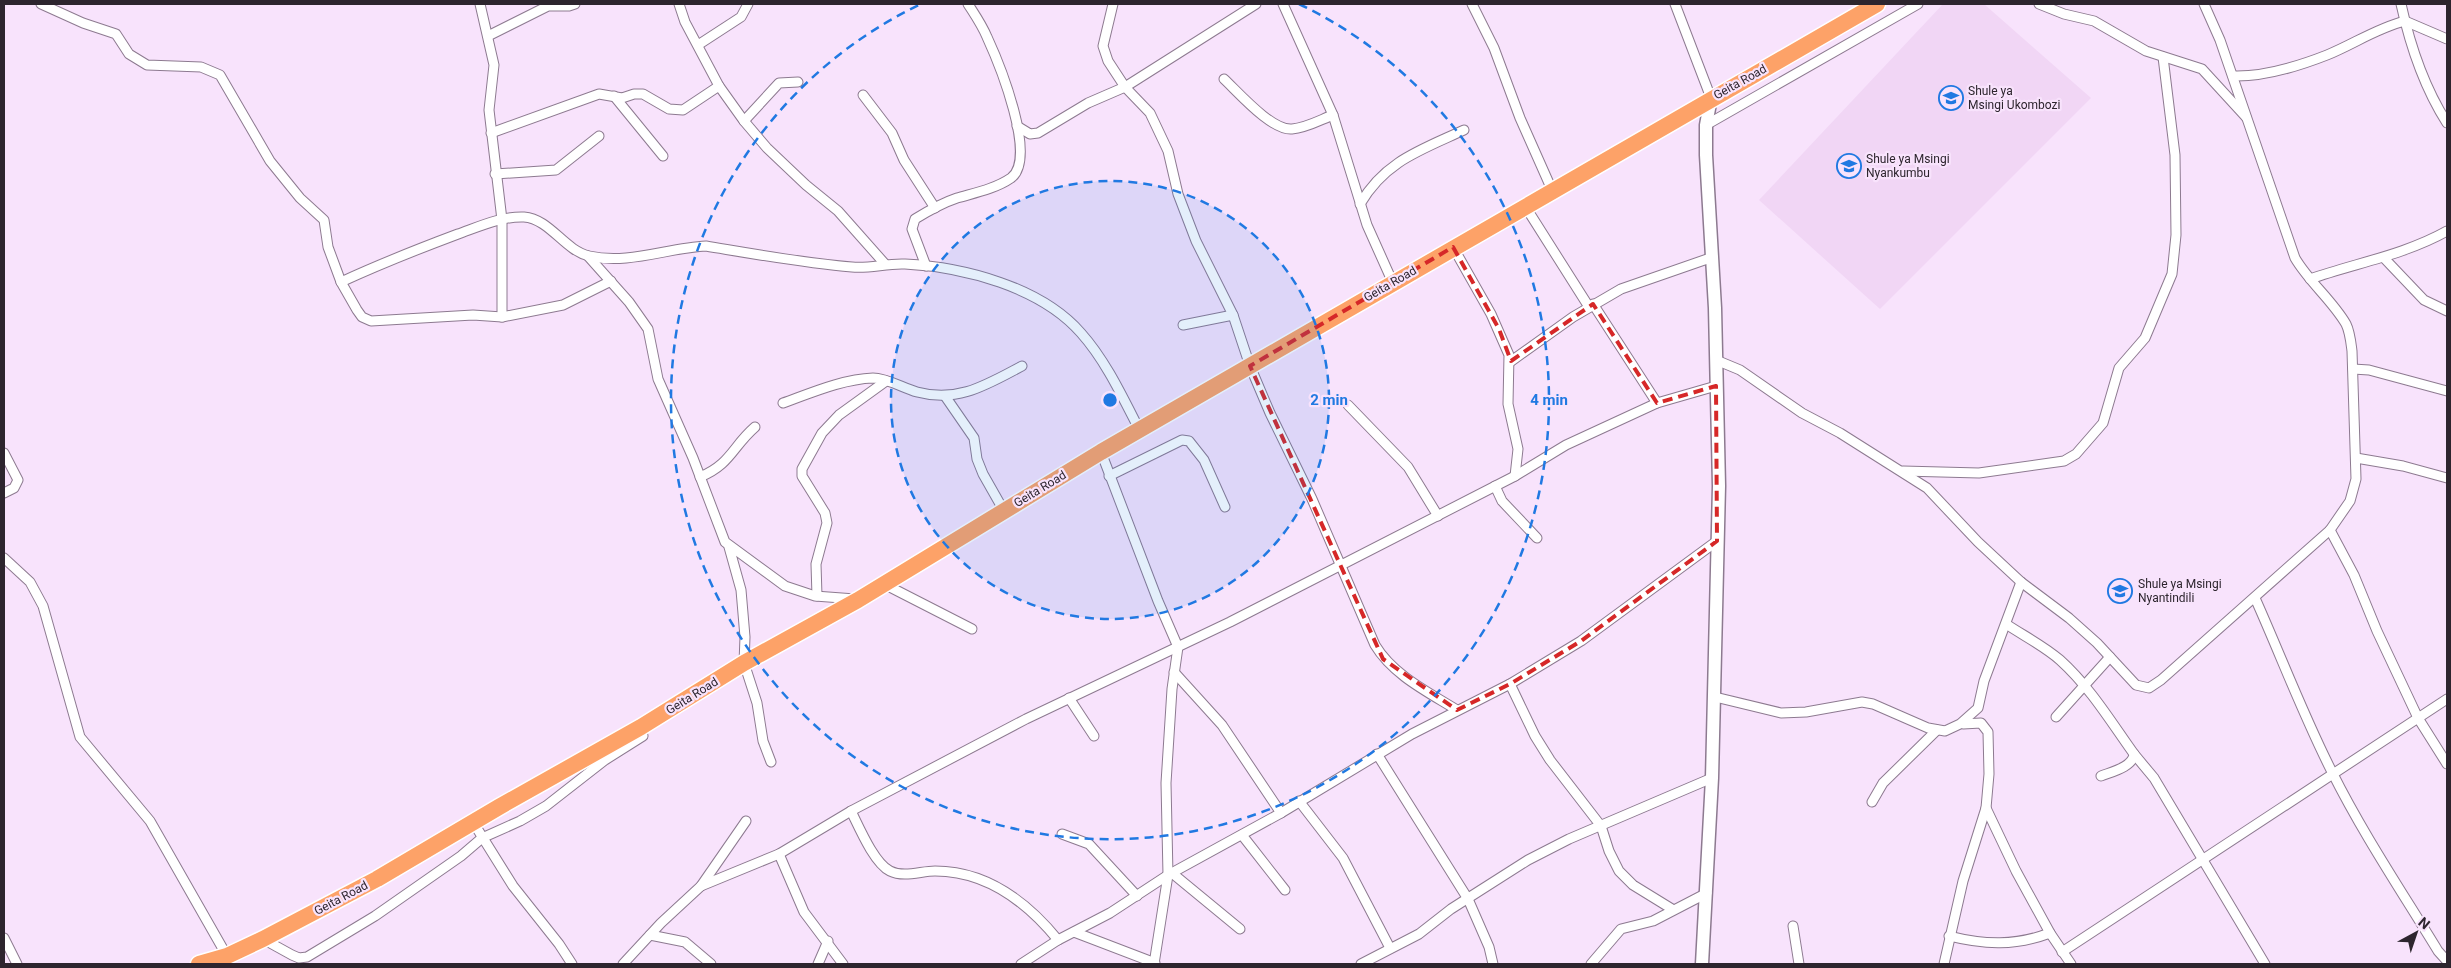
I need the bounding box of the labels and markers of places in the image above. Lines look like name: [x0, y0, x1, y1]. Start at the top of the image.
place label: Shule ya Msingi Ukombozi: [1968, 84, 2061, 112]
school or university icon: Shule ya Msingi Ukombozi: [1938, 85, 1964, 111]
place label: Shule ya Msingi Nyankumbu: [1866, 152, 1950, 180]
school or university icon: Shule ya Msingi Nyankumbu: [1836, 153, 1862, 179]
centre of rings: [1101, 391, 1119, 409]
place label: Shule ya Msingi Nyantindili: [2138, 577, 2222, 605]
school or university icon: Shule ya Msingi Nyantindili: [2107, 578, 2133, 604]

